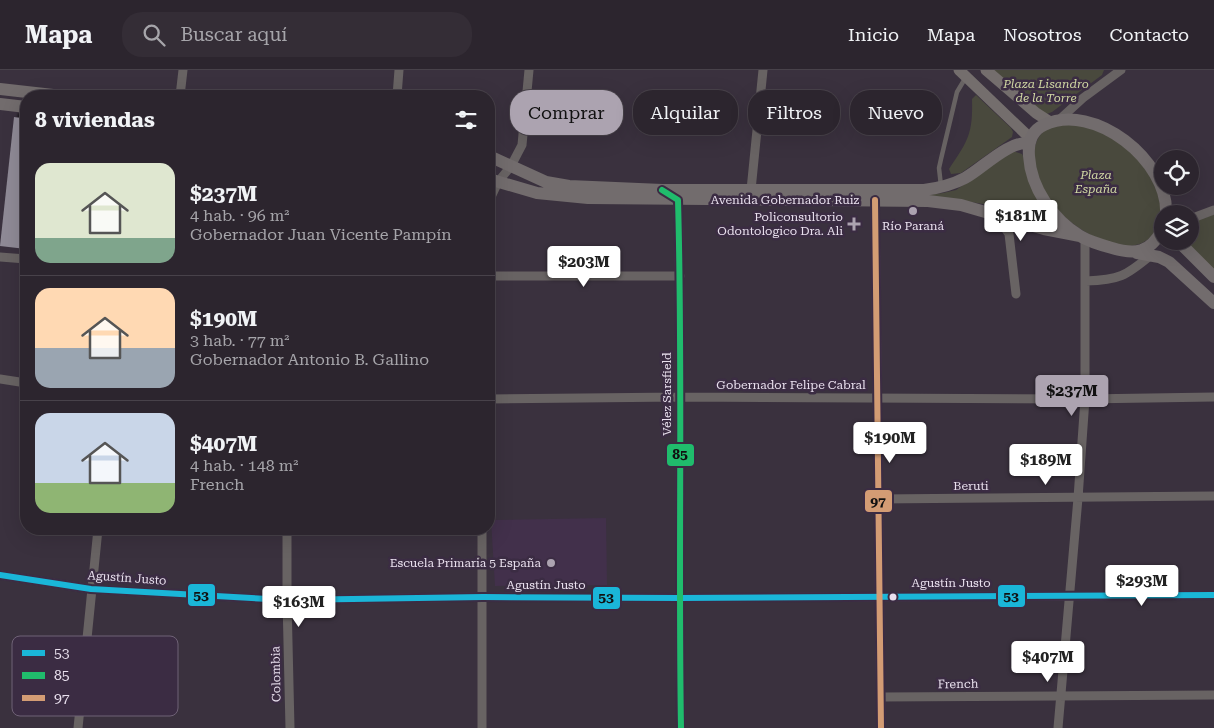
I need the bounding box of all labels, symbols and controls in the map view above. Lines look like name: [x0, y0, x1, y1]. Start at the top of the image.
search box: [122, 12, 472, 57]
text: Mapa: [25, 21, 92, 49]
icon: search: [140, 21, 168, 49]
text: Buscar aquí: [180, 23, 287, 46]
text: Inicio: [848, 24, 899, 45]
text: Mapa: [927, 24, 975, 45]
text: Nosotros: [1003, 24, 1081, 45]
text: Contacto: [1109, 24, 1189, 45]
park label: Plaza Lisandro de la Torre: [1002, 77, 1089, 105]
chip: Comprar: [510, 90, 623, 135]
chip: Alquilar: [633, 90, 738, 135]
chip: Filtros: [748, 90, 840, 135]
chip: Nuevo: [850, 90, 942, 135]
icon: filters: [452, 106, 480, 134]
text: 8 viviendas: [35, 108, 155, 132]
map controls: [1154, 150, 1199, 250]
button: locate: [1154, 150, 1199, 195]
park label: Plaza España: [1074, 168, 1117, 196]
text: $237M: [190, 182, 257, 206]
icon: home: [75, 183, 135, 243]
street label: Avenida Gobernador Ruiz: [711, 193, 860, 207]
pin: $181M: [986, 200, 1056, 242]
marker: Río Paraná: [907, 205, 919, 217]
button: layers: [1154, 205, 1199, 250]
text: 4 hab. · 96 m²: [190, 206, 290, 225]
text: $181M: [995, 206, 1047, 225]
place label: Policonsultorio Odontologico Dra. Ali: [717, 210, 843, 238]
marker: Policonsultorio Odontologico Dra. Ali: [847, 217, 861, 231]
place label: Río Paraná: [882, 219, 945, 233]
text: Gobernador Juan Vicente Pampín: [190, 225, 452, 244]
pin: $203M: [549, 246, 619, 288]
text: $203M: [558, 252, 610, 271]
text: $190M: [190, 307, 257, 331]
icon: home: [75, 308, 135, 368]
text: 3 hab. · 77 m²: [190, 331, 290, 350]
text: Gobernador Antonio B. Gallino: [190, 350, 429, 369]
street label: Vélez Sarsfield: [660, 352, 674, 436]
pin: $237M: [1037, 374, 1107, 417]
street label: Gobernador Felipe Cabral: [716, 378, 866, 392]
text: $237M: [1046, 381, 1098, 400]
pin: $190M: [855, 422, 925, 464]
text: $190M: [864, 428, 916, 447]
text: $407M: [190, 432, 257, 456]
icon: home: [75, 433, 135, 493]
line badge: 85: [666, 443, 695, 467]
pin: $189M: [1011, 444, 1081, 486]
text: 85: [672, 446, 688, 462]
text: $189M: [1020, 450, 1072, 469]
text: 4 hab. · 148 m²: [190, 456, 299, 475]
text: French: [190, 475, 244, 494]
street label: Beruti: [953, 479, 989, 493]
line badge: 97: [864, 489, 893, 513]
text: 97: [870, 493, 886, 509]
place label: Escuela Primaria 5 España: [390, 556, 541, 570]
marker: Escuela Primaria 5 España: [545, 557, 557, 569]
pin: $293M: [1107, 564, 1177, 607]
street label: Agustín Justo: [87, 568, 167, 588]
text: $293M: [1116, 571, 1168, 590]
street label: Agustín Justo: [911, 576, 991, 590]
street label: Agustín Justo: [506, 578, 586, 592]
line badge: 53: [187, 583, 216, 607]
line badge: 53: [997, 584, 1026, 608]
pin: $163M: [264, 586, 334, 628]
line badge: 53: [592, 586, 621, 610]
text: 53: [193, 587, 209, 603]
text: 53: [1003, 588, 1019, 604]
text: 53: [598, 589, 614, 605]
text: $163M: [273, 592, 325, 611]
unlabelled marker: [888, 592, 898, 602]
legend: [12, 636, 178, 716]
pin: $407M: [1013, 640, 1083, 683]
text: 53: [54, 645, 70, 661]
street label: Colombia: [269, 645, 283, 702]
text: $407M: [1022, 647, 1074, 666]
text: 85: [54, 667, 70, 683]
street label: French: [938, 677, 979, 691]
text: 97: [54, 690, 70, 706]

